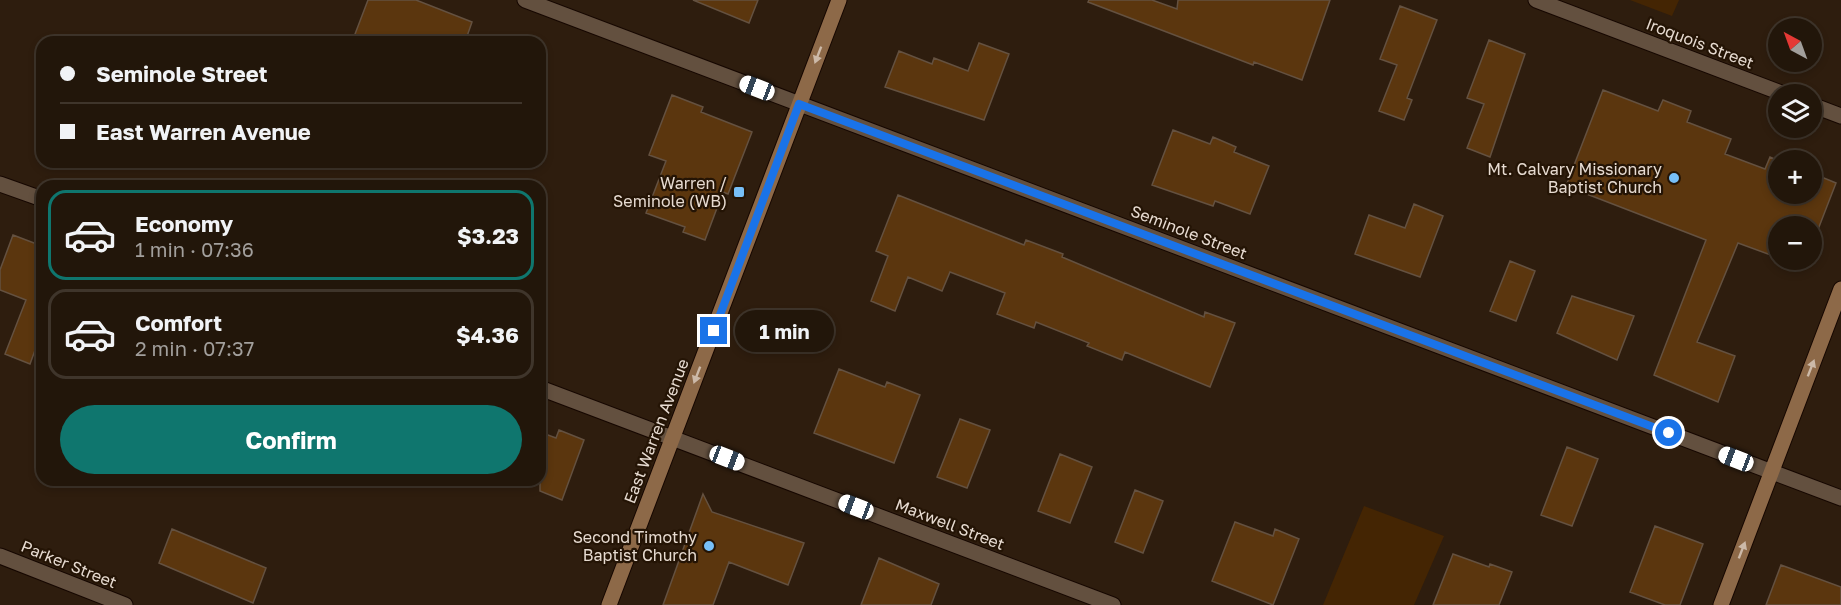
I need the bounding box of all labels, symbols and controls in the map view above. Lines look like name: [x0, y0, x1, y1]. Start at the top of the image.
street label: Iroquois Street: [1643, 13, 1757, 73]
north arrow: [1768, 18, 1822, 72]
map controls: [1768, 18, 1822, 270]
one-way arrow: [813, 46, 822, 64]
text: Seminole Street: [96, 60, 267, 87]
car: [737, 73, 777, 103]
button: layers: [1768, 84, 1822, 138]
text: East Warren Avenue: [96, 118, 311, 145]
button: +: [1768, 150, 1822, 204]
place label: Mt. Calvary Missionary Baptist Church: [1487, 159, 1662, 197]
marker: Mt. Calvary Missionary Baptist Church: [1667, 171, 1681, 185]
place label: Warren / Seminole (WB): [613, 173, 727, 211]
marker: Warren / Seminole (WB): [732, 185, 746, 199]
street label: Seminole Street: [1128, 201, 1250, 263]
icon: car: [63, 208, 117, 262]
text: Economy: [135, 210, 233, 237]
button: −: [1768, 216, 1822, 270]
text: $3.23: [457, 222, 519, 249]
text: 1 min · 07:36: [135, 237, 254, 261]
icon: car: [63, 307, 117, 361]
text: Comfort: [135, 309, 222, 336]
callout: 1 min: [735, 310, 834, 352]
route end: [700, 317, 727, 344]
text: 1 min: [759, 319, 810, 343]
text: $4.36: [456, 321, 519, 348]
text: 2 min · 07:37: [135, 336, 254, 360]
street label: East Warren Avenue: [619, 356, 693, 506]
one-way arrow: [1807, 359, 1816, 377]
one-way arrow: [692, 366, 702, 384]
button: Confirm: [60, 405, 522, 474]
route start: [1655, 419, 1682, 446]
car: [707, 443, 747, 473]
car: [1716, 444, 1756, 474]
car: [836, 492, 876, 522]
street label: Maxwell Street: [893, 494, 1007, 554]
place label: Second Timothy Baptist Church: [573, 527, 697, 565]
street label: Parker Street: [18, 536, 120, 592]
marker: Second Timothy Baptist Church: [702, 539, 716, 553]
one-way arrow: [1737, 541, 1747, 559]

